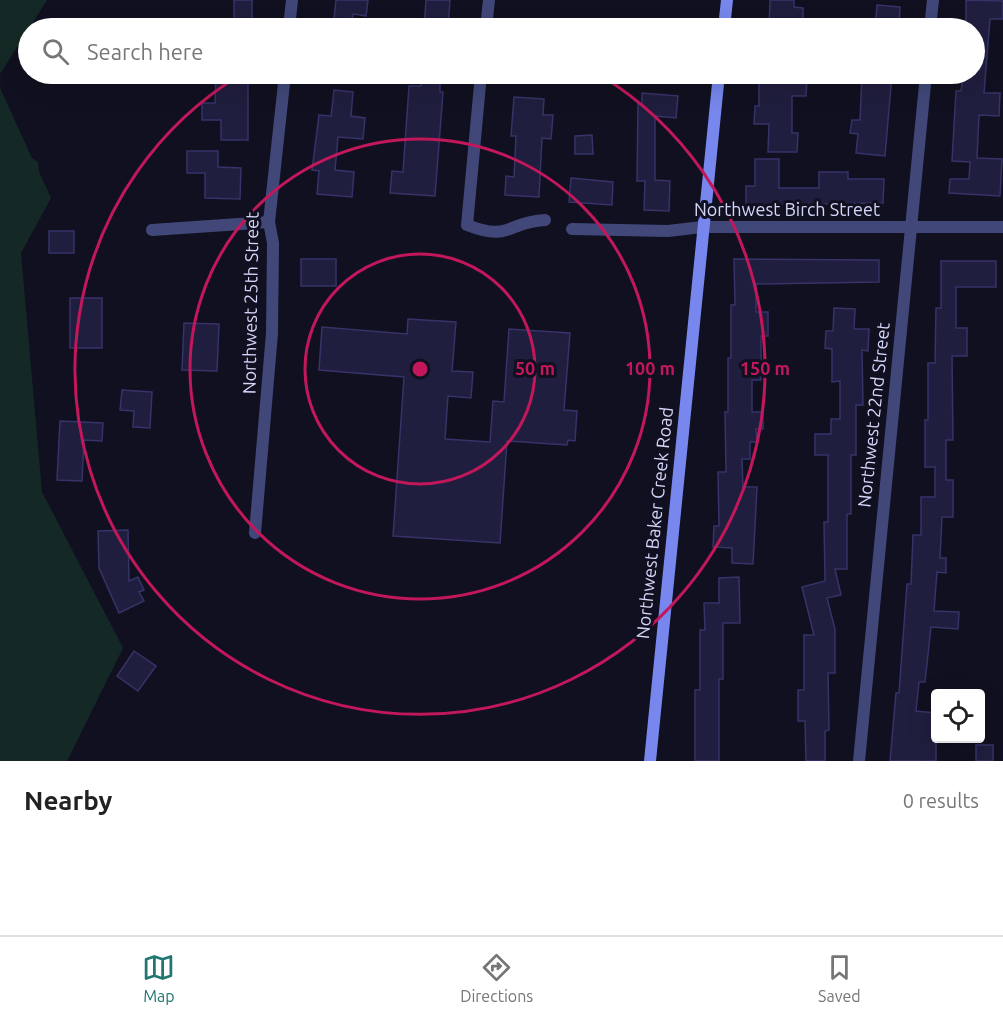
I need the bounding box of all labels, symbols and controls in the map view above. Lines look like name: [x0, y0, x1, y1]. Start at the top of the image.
search box: [18, 18, 985, 84]
icon: search: [39, 35, 72, 68]
text: Search here: [87, 39, 203, 64]
street label: Northwest Birch Street: [694, 199, 880, 219]
street label: Northwest 25th Street: [238, 212, 262, 394]
street label: Northwest 22nd Street: [853, 321, 893, 508]
text: 50 m: [515, 358, 555, 378]
text: 100 m: [625, 358, 675, 378]
text: 150 m: [740, 358, 790, 378]
centre of rings: [410, 359, 430, 379]
street label: Northwest Baker Creek Road: [632, 406, 676, 640]
map controls: [931, 689, 985, 743]
button: locate: [931, 689, 985, 743]
text: Nearby: [24, 786, 112, 815]
text: 0 results: [903, 789, 979, 812]
tab: Map: [142, 951, 175, 1005]
tab: Directions: [460, 951, 533, 1005]
tab: Saved: [818, 951, 861, 1005]

